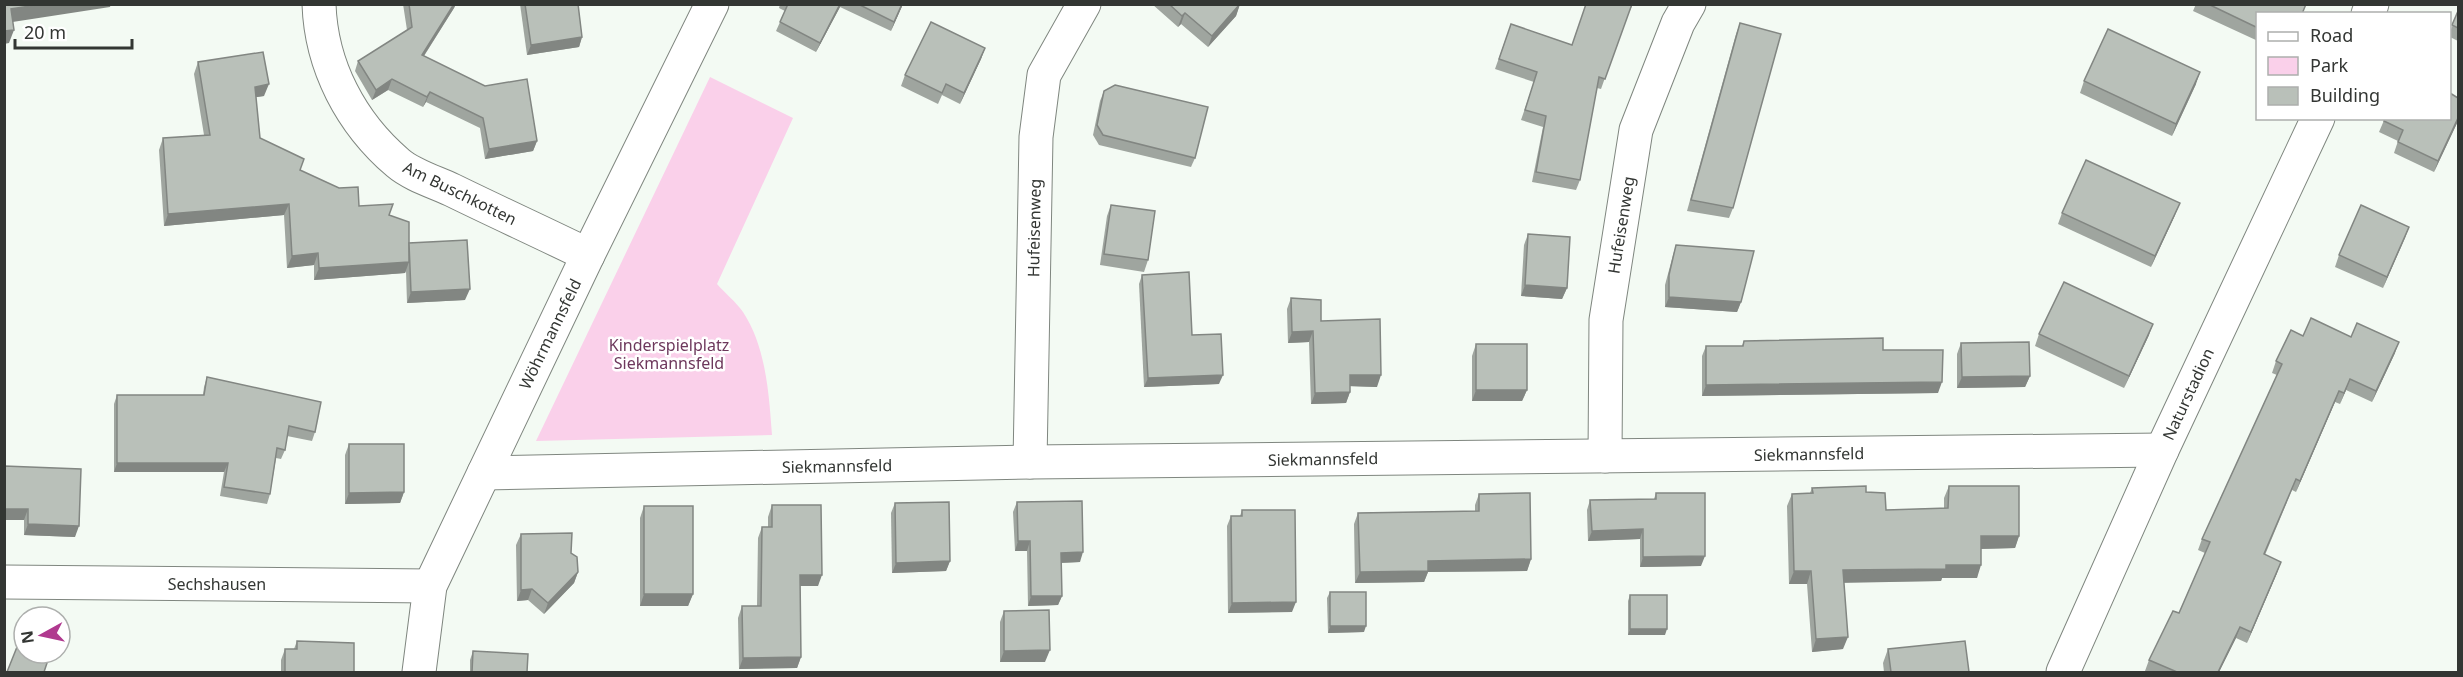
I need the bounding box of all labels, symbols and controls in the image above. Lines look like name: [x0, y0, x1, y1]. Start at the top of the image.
scale bar: [15, 12, 132, 50]
legend: [2256, 12, 2451, 120]
text: 20 m: [24, 20, 66, 44]
text: Road: [2310, 23, 2353, 47]
text: Park: [2310, 53, 2348, 77]
text: Building: [2310, 83, 2380, 107]
street label: Am Buschkotten: [400, 156, 520, 230]
street label: Hufeisenweg: [1602, 175, 1640, 275]
street label: Hufeisenweg: [1022, 179, 1046, 277]
street label: Wöhrmannsfeld: [514, 275, 586, 393]
park label: Kinderspielplatz Siekmannsfeld: [609, 334, 729, 374]
street label: Naturstadion: [2157, 344, 2219, 444]
street label: Siekmannsfeld: [1754, 442, 1864, 466]
street label: Siekmannsfeld: [1268, 447, 1378, 471]
street label: Siekmannsfeld: [782, 454, 892, 478]
street label: Sechshausen: [168, 573, 266, 595]
north arrow: [12, 605, 72, 665]
text: N: [15, 629, 39, 645]

